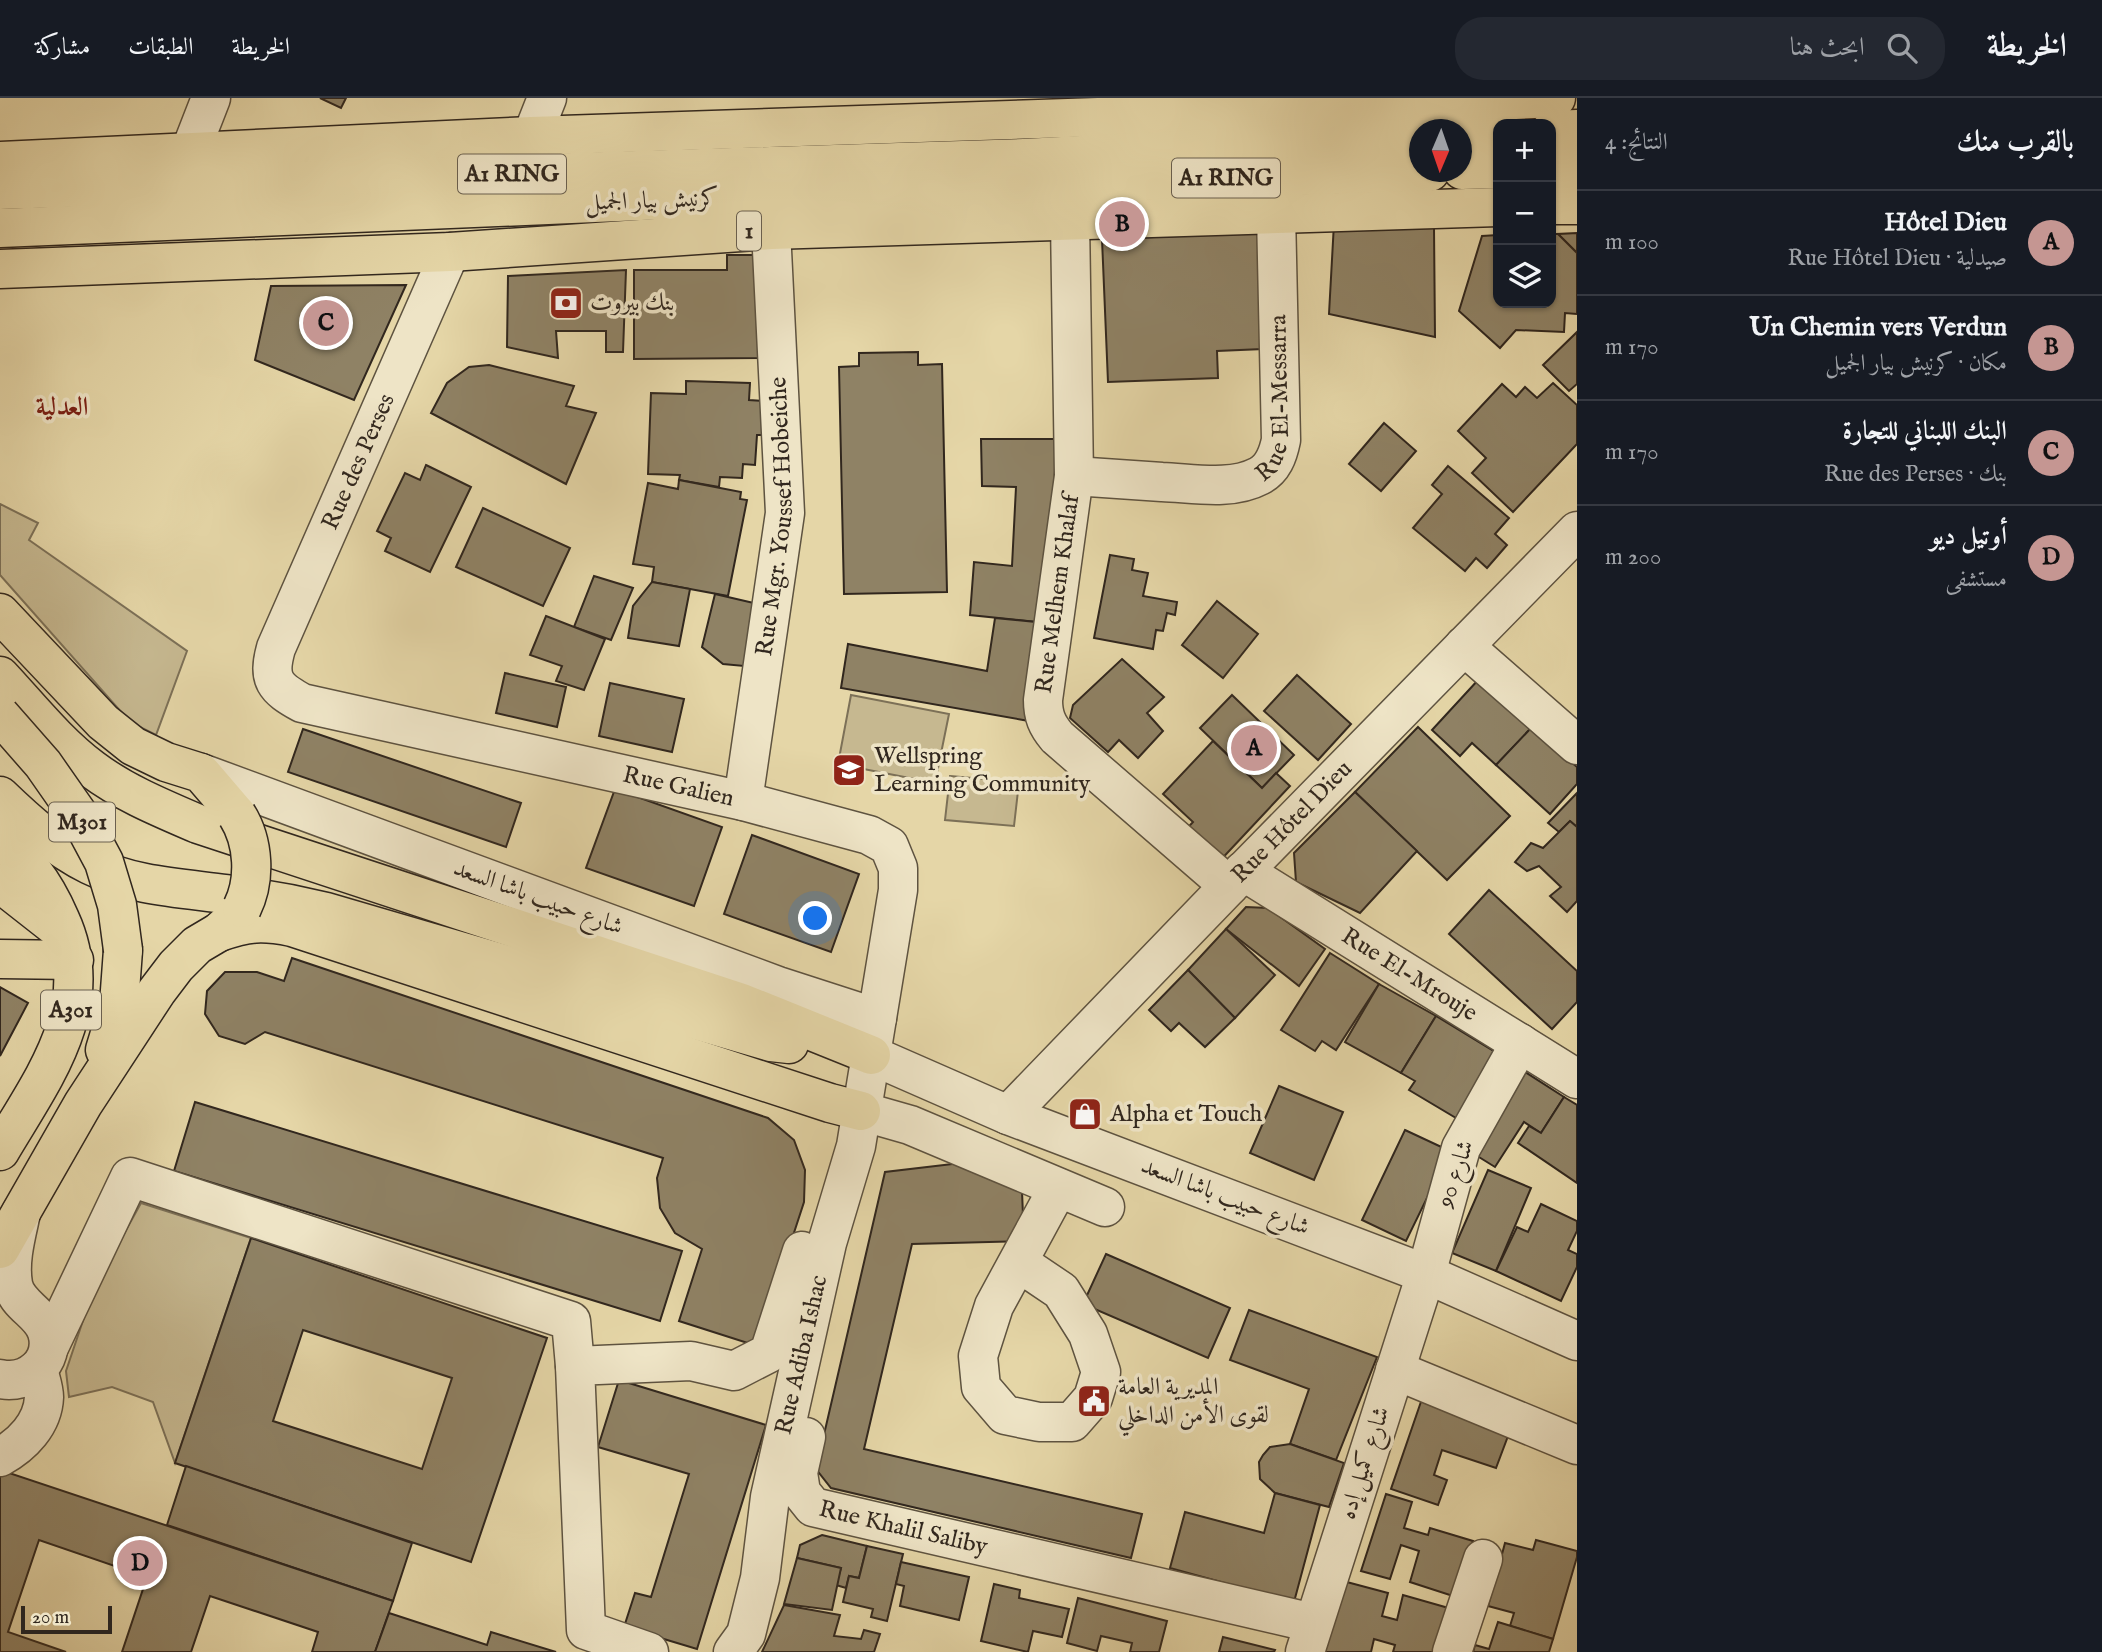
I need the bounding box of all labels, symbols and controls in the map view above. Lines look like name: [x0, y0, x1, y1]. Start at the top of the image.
search box: [1455, 17, 1945, 80]
text: الخريطة: [1987, 26, 2067, 68]
icon: search: [1883, 29, 1921, 67]
text: ابحث هنا: [1790, 31, 1865, 64]
text: مشاركة: [35, 32, 90, 63]
text: الطبقات: [128, 32, 194, 63]
text: الخريطة: [232, 32, 290, 63]
north arrow: [1409, 119, 1472, 182]
map controls: [1493, 119, 1556, 308]
button: +: [1493, 119, 1556, 182]
text: بالقرب منك: [1957, 124, 2074, 162]
text: النتائج: 4: [1605, 128, 1668, 157]
road number: A1 RING: [458, 155, 566, 194]
road number: A1 RING: [1172, 158, 1280, 198]
button: −: [1493, 182, 1556, 245]
street label: كرنيش بيار الجميل: [585, 183, 719, 219]
pin: B: [1099, 198, 1145, 250]
text: Hôtel Dieu: [1884, 206, 2007, 239]
road number: 1: [737, 212, 761, 250]
text: 100 m: [1605, 228, 1659, 257]
text: A: [2043, 228, 2059, 257]
text: صيدلية · Rue Hôtel Dieu: [1788, 244, 2007, 273]
button: layers: [1493, 245, 1556, 308]
bank icon: بنك بيروت: [547, 284, 585, 322]
place label: بنك بيروت: [590, 288, 675, 319]
pin: C: [303, 297, 349, 349]
text: Un Chemin vers Verdun: [1749, 311, 2007, 344]
street label: Rue El-Messarra: [1249, 314, 1297, 489]
text: 170 m: [1605, 333, 1658, 362]
text: B: [2043, 333, 2059, 362]
text: مكان · كرنيش بيار الجميل: [1825, 349, 2007, 378]
street label: Rue Mgr. Youssef Hobeiche: [749, 376, 801, 658]
street label: Rue des Perses: [315, 389, 403, 535]
district label: العدلية: [36, 391, 88, 424]
text: البنك اللبناني للتجارة: [1842, 415, 2007, 448]
text: 170 m: [1605, 438, 1658, 467]
text: C: [2043, 438, 2059, 467]
text: بنك · Rue des Perses: [1824, 460, 2007, 489]
street label: Rue Melhem Khalaf: [1029, 488, 1088, 695]
text: أوتيل ديو: [1930, 520, 2007, 553]
text: 200 m: [1605, 543, 1661, 572]
text: D: [2042, 543, 2060, 572]
text: مستشفى: [1946, 565, 2007, 594]
pin: A: [1231, 722, 1277, 774]
place label: Wellspring Learning Community: [874, 741, 1091, 800]
school or university icon: Wellspring Learning Community: [830, 751, 868, 789]
street label: Rue Hôtel Dieu: [1225, 754, 1359, 890]
street label: Rue Galien: [620, 759, 737, 814]
road number: M301: [49, 802, 115, 842]
street label: شارع حبيب باشا السعد: [448, 853, 627, 946]
your location: [798, 901, 832, 935]
street label: Rue El-Mrouje: [1336, 921, 1483, 1029]
road number: A301: [41, 990, 101, 1029]
shop icon: Alpha et Touch: [1066, 1095, 1104, 1133]
place label: Alpha et Touch: [1109, 1099, 1262, 1130]
street label: شارع 90: [1430, 1136, 1485, 1214]
street label: شارع حبيب باشا السعد: [1135, 1151, 1314, 1246]
street label: Rue Adiba Ishac: [769, 1272, 835, 1438]
place label: المديرية العامة لقوى الأمن الداخلي: [1118, 1372, 1269, 1437]
public building icon: المديرية العامة لقوى الأمن الداخلي: [1075, 1382, 1113, 1420]
street label: شارع كميل إده: [1332, 1403, 1401, 1524]
street label: Rue Khalil Saliby: [816, 1493, 991, 1563]
pin: D: [117, 1537, 163, 1589]
scale bar: [21, 1603, 112, 1635]
text: 20 m: [32, 1606, 69, 1630]

